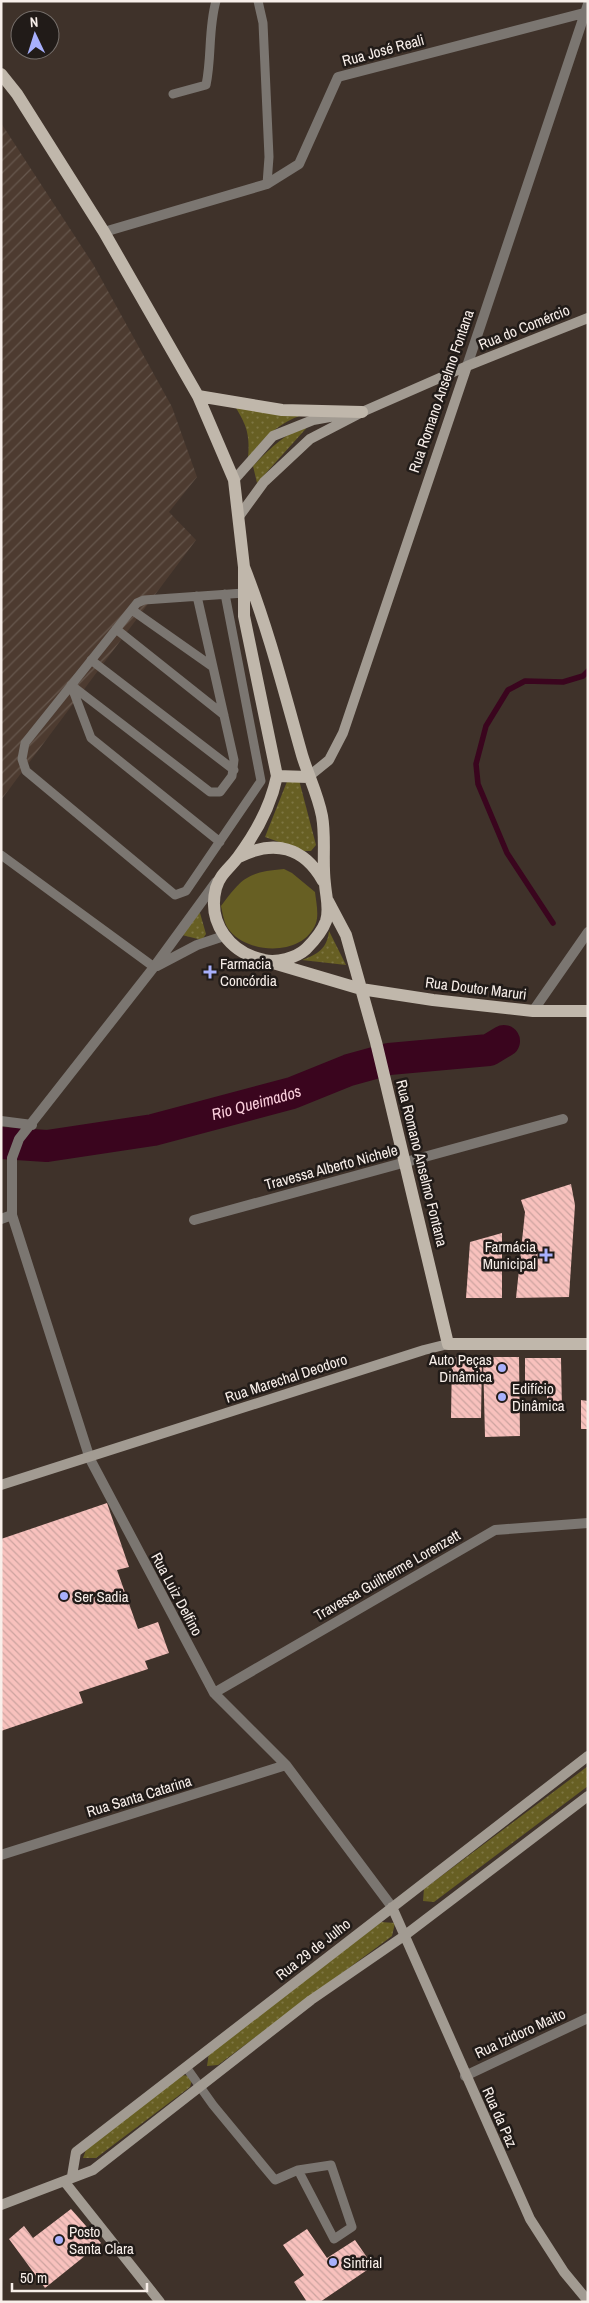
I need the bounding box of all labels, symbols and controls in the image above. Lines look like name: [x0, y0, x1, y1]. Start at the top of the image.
north arrow: [10, 10, 60, 60]
text: N: [29, 13, 39, 31]
street label: Rua José Reali: [340, 29, 426, 71]
street label: Rua do Comércio: [475, 299, 573, 355]
street label: Rua Romano Anselmo Fontana: [403, 307, 479, 475]
place label: Farmacia Concórdia: [220, 953, 277, 991]
marker: Farmacia Concórdia: [204, 966, 216, 978]
street label: Rua Doutor Maruri: [424, 971, 528, 1005]
street label: Rua Romano Anselmo Fontana: [391, 1077, 453, 1249]
water label: Rio Queimados: [209, 1079, 305, 1125]
street label: Travessa Alberto Nichele: [262, 1139, 400, 1195]
place label: Farmácia Municipal: [483, 1236, 536, 1274]
marker: Farmácia Municipal: [540, 1249, 552, 1261]
street label: Rua Marechal Deodoro: [222, 1348, 350, 1408]
place label: Auto Peças Dinâmica: [428, 1349, 492, 1387]
marker: Auto Peças Dinâmica: [496, 1362, 508, 1374]
place label: Edifício Dinâmica: [512, 1378, 565, 1416]
marker: Edifício Dinâmica: [496, 1391, 508, 1403]
street label: Travessa Guilherme Lorenzett: [310, 1524, 464, 1626]
street label: Rua Luiz Delfino: [146, 1549, 208, 1640]
place label: Ser Sadia: [74, 1586, 129, 1607]
marker: Ser Sadia: [58, 1590, 70, 1602]
street label: Rua Santa Catarina: [84, 1770, 194, 1822]
street label: Rua 29 de Julho: [271, 1913, 355, 1985]
street label: Rua Izidoro Maito: [471, 2003, 569, 2063]
street label: Rua da Paz: [477, 2083, 523, 2151]
place label: Posto Santa Clara: [69, 2221, 134, 2259]
marker: Posto Santa Clara: [53, 2234, 65, 2246]
place label: Sintrial: [343, 2252, 382, 2273]
marker: Sintrial: [327, 2256, 339, 2268]
scale bar: [12, 2260, 148, 2292]
text: 50 m: [20, 2267, 47, 2288]

